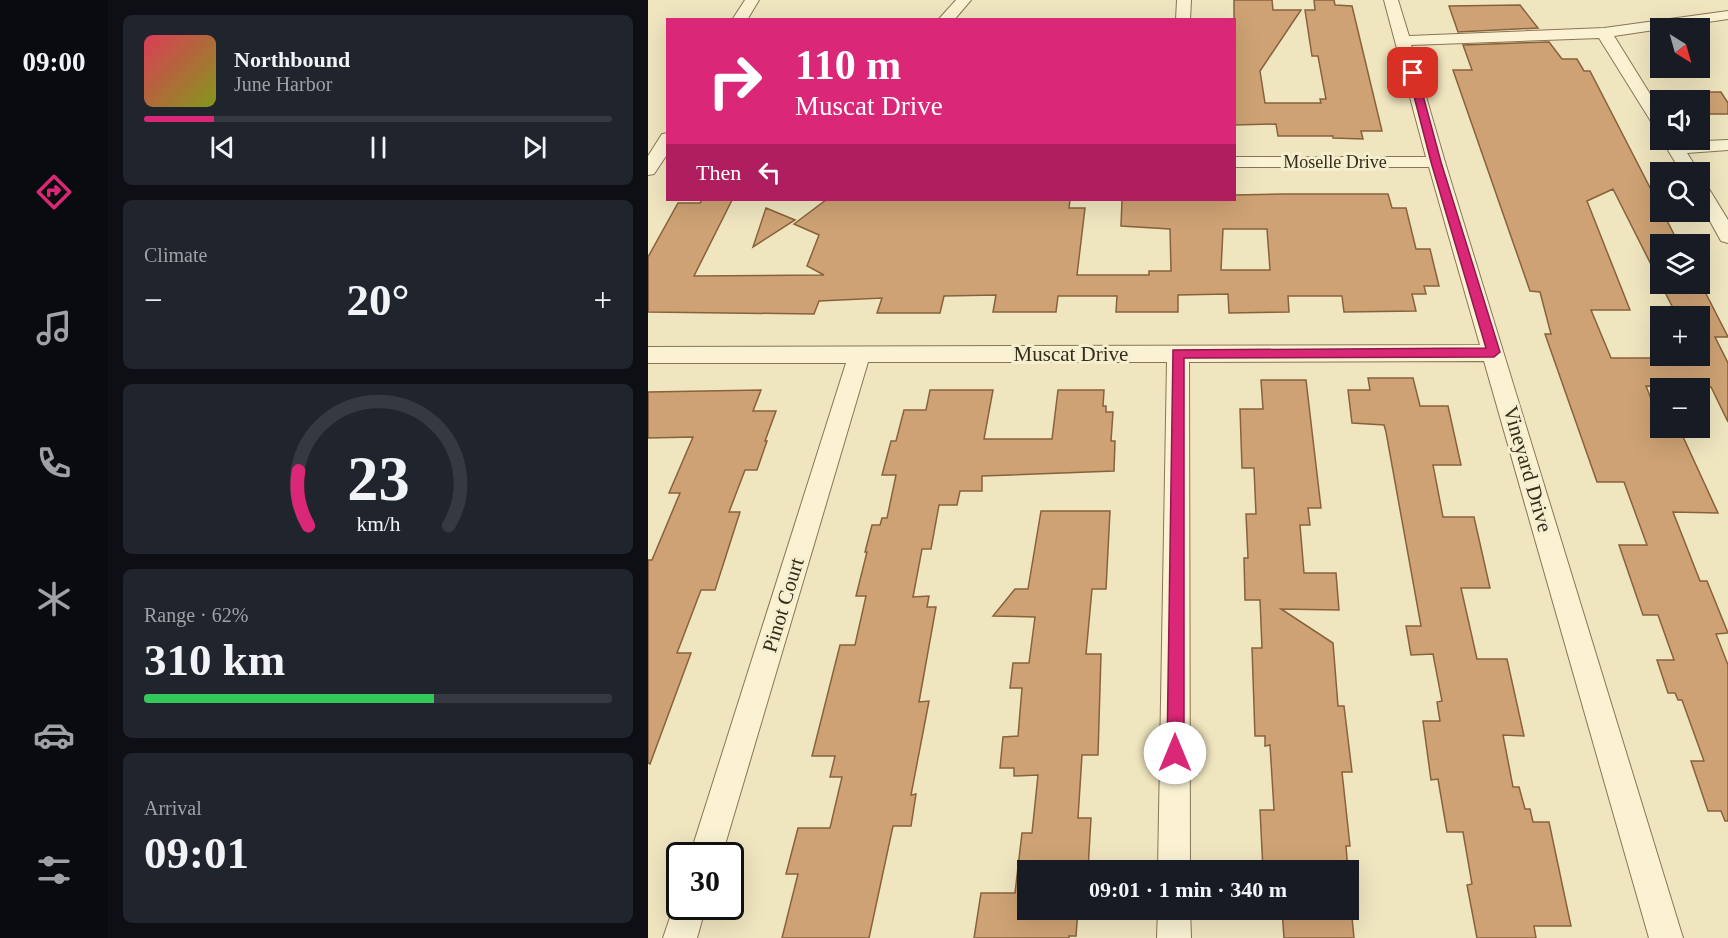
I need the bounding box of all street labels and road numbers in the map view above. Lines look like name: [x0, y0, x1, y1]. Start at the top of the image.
street label: Moselle Drive: [1283, 152, 1387, 172]
street label: Muscat Drive: [1014, 342, 1128, 366]
street label: Vineyard Drive: [1499, 403, 1557, 535]
street label: Pinot Court: [757, 555, 809, 655]

